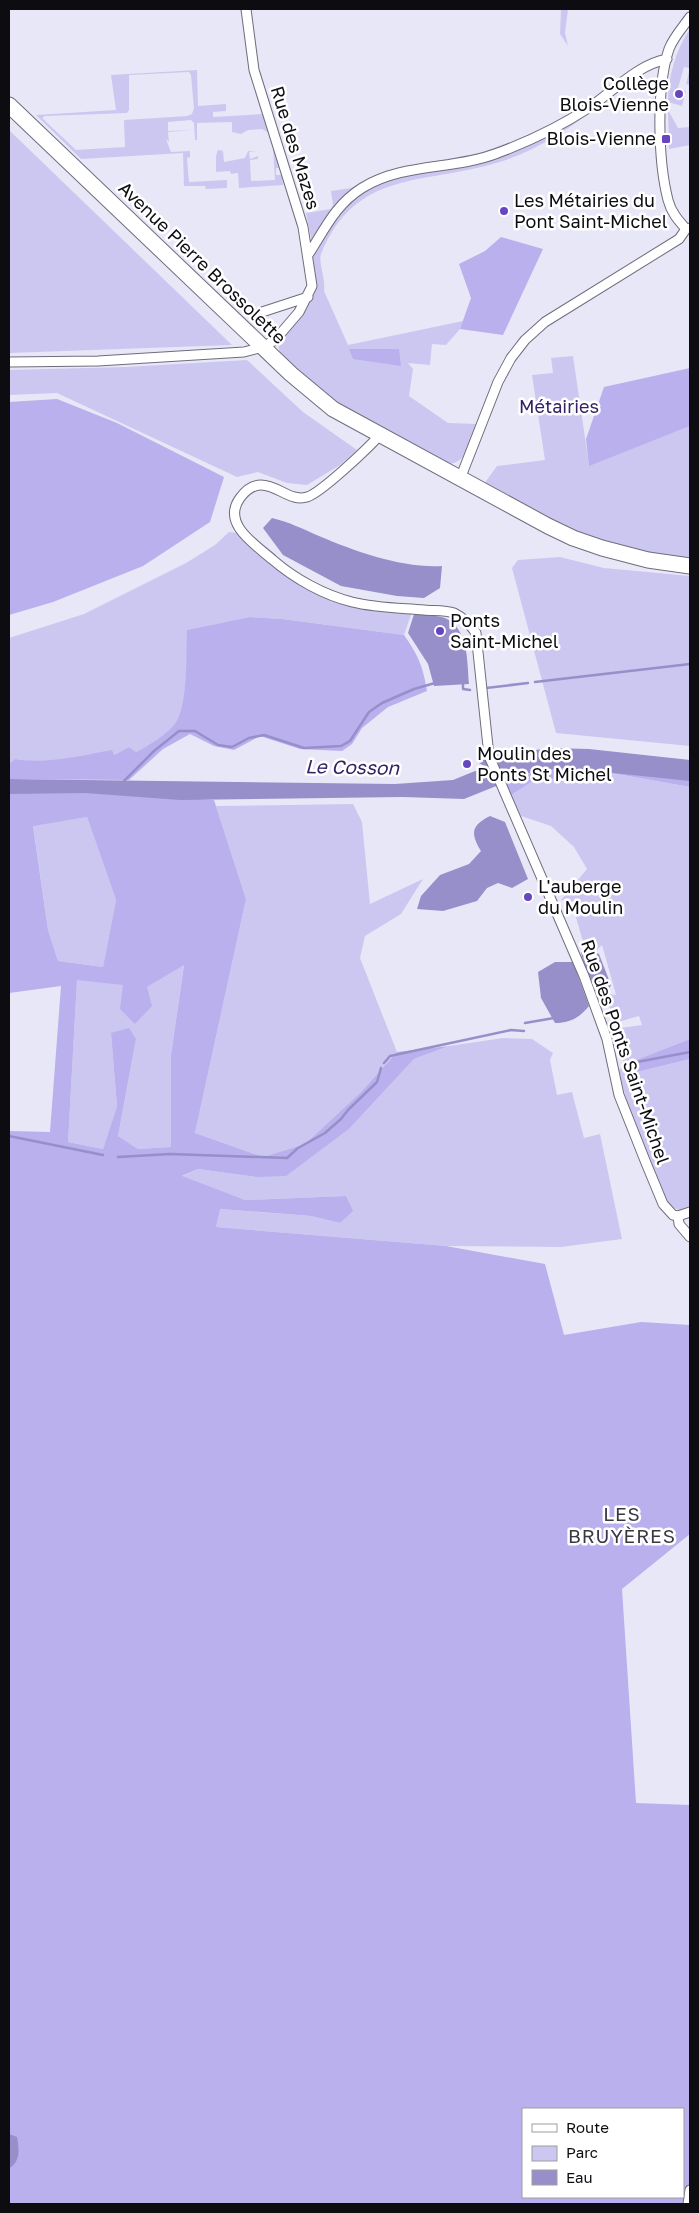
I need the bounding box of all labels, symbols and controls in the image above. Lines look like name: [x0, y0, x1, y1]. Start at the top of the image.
place label: Collège Blois-Vienne: [559, 72, 669, 115]
street label: Rue des Mazes: [267, 83, 325, 212]
marker: Collège Blois-Vienne: [673, 88, 685, 100]
place label: Blois-Vienne: [546, 127, 656, 149]
marker: Blois-Vienne: [660, 133, 672, 145]
street label: Avenue Pierre Brossolette: [114, 177, 291, 348]
place label: Les Métairies du Pont Saint-Michel: [514, 189, 668, 232]
marker: Les Métairies du Pont Saint-Michel: [498, 205, 510, 217]
park label: Métairies: [519, 395, 599, 417]
place label: Ponts Saint-Michel: [450, 609, 559, 652]
marker: Ponts Saint-Michel: [434, 625, 446, 637]
place label: Moulin des Ponts St Michel: [477, 742, 612, 785]
water label: Le Cosson: [305, 754, 400, 779]
marker: Moulin des Ponts St Michel: [461, 758, 473, 770]
place label: L'auberge du Moulin: [538, 875, 623, 918]
marker: L'auberge du Moulin: [522, 891, 534, 903]
street label: Rue des Ponts Saint-Michel: [577, 936, 675, 1167]
district label: LES BRUYÈRES: [568, 1502, 676, 1547]
legend: [522, 2108, 684, 2198]
text: Route: [566, 2118, 609, 2136]
text: Parc: [566, 2143, 598, 2161]
text: Eau: [566, 2168, 593, 2186]

